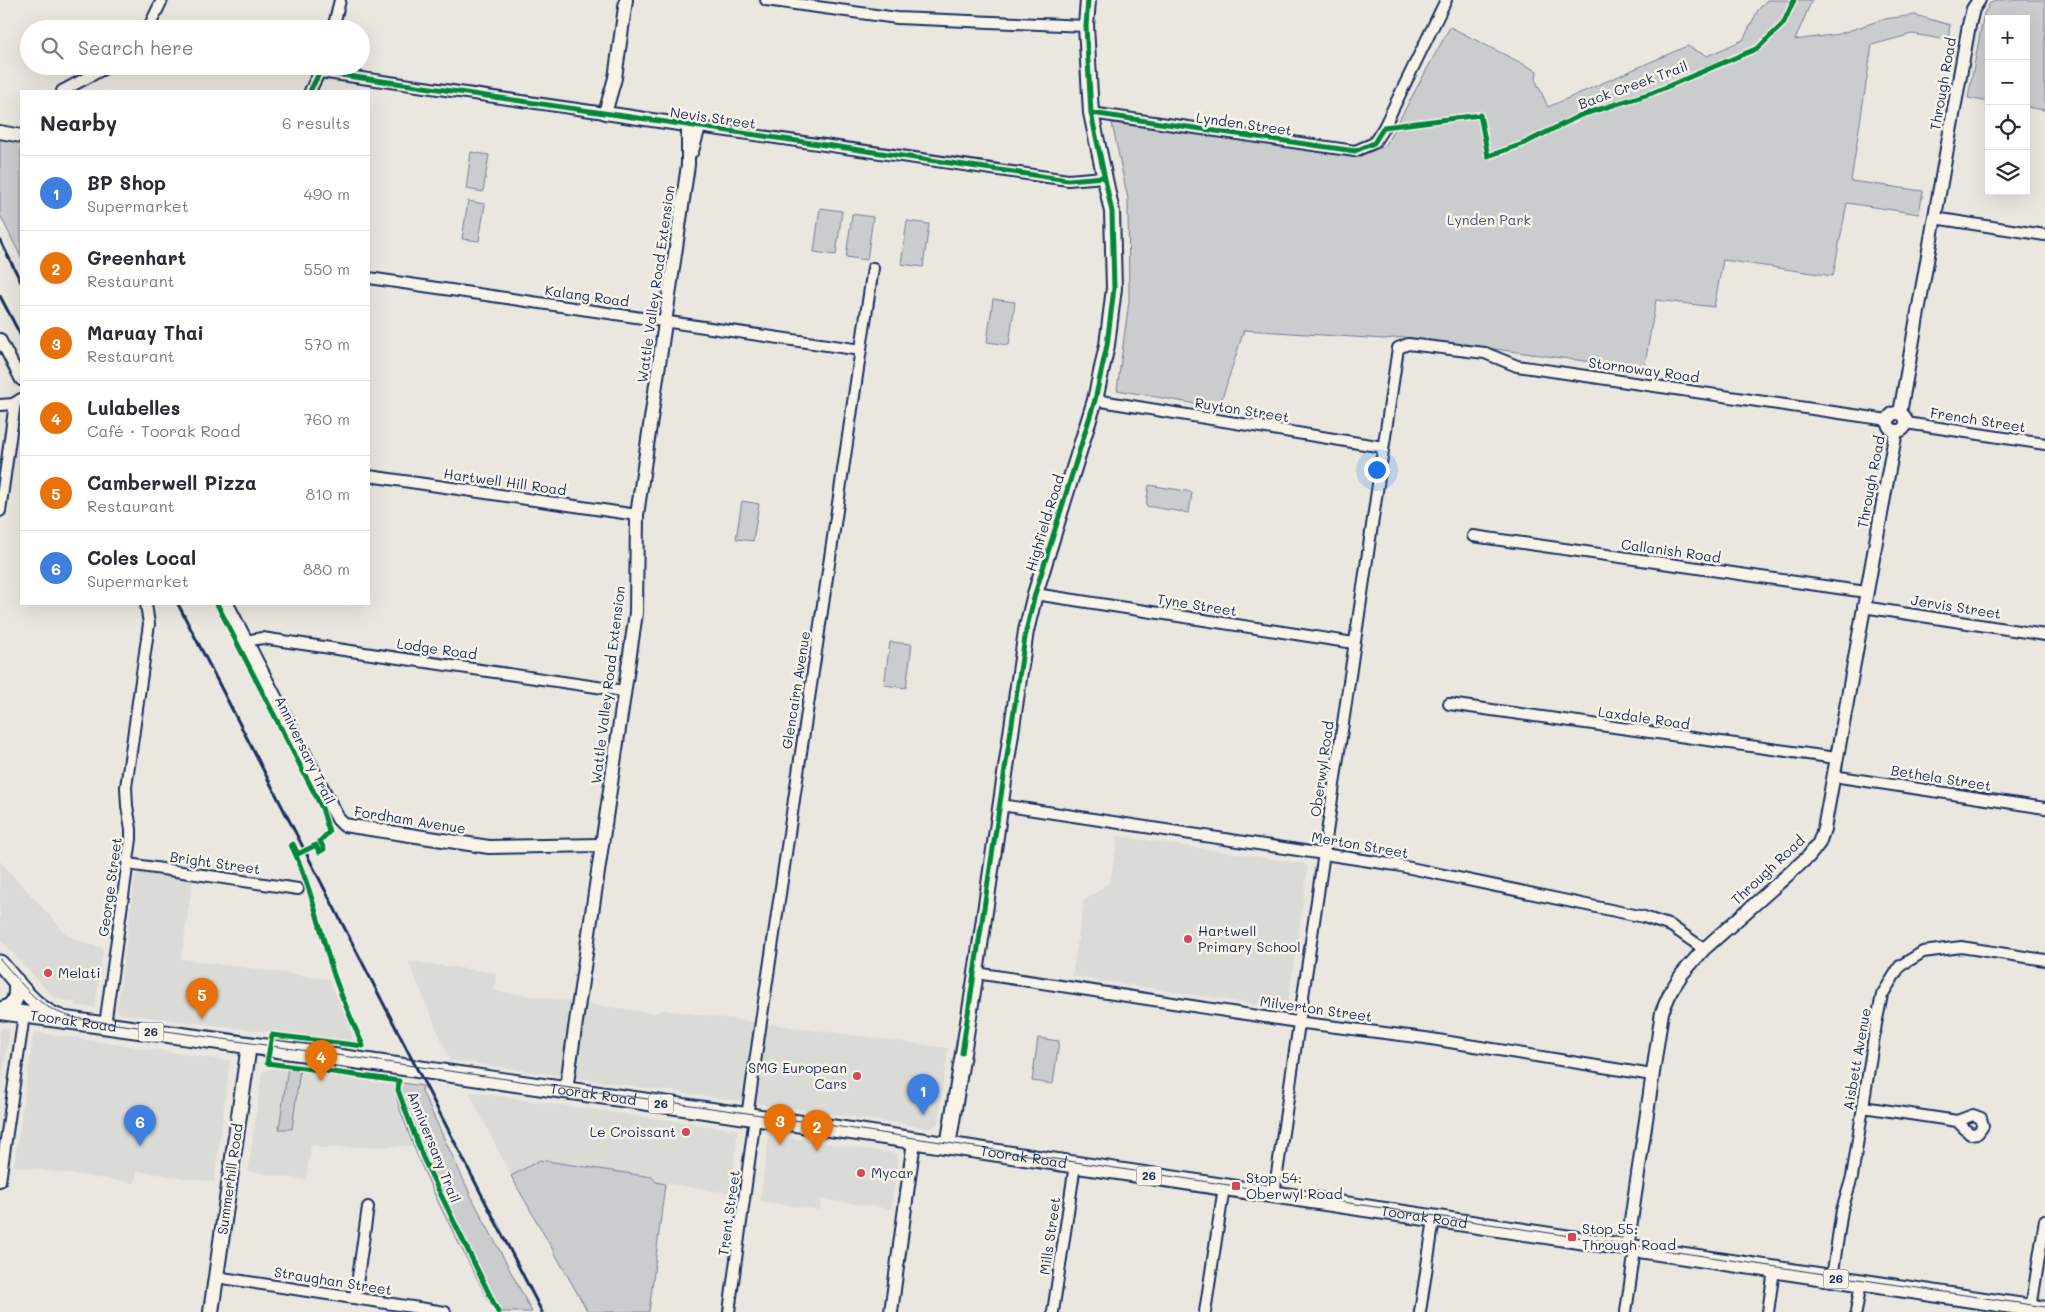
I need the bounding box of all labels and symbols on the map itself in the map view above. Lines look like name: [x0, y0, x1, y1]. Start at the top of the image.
street label: Through Road: [1925, 36, 1960, 132]
street label: Back Creek Trail: [1575, 56, 1690, 113]
street label: Nevis Street: [669, 102, 757, 133]
street label: Lynden Street: [1195, 107, 1293, 140]
street label: Wattle Valley Road Extension: [632, 184, 679, 384]
park label: Lynden Park: [1447, 210, 1531, 229]
street label: Kalang Road: [544, 280, 630, 311]
street label: Stornoway Road: [1587, 352, 1701, 387]
street label: Ruyton Street: [1194, 393, 1291, 426]
street label: French Street: [1929, 403, 2027, 436]
street label: Through Road: [1852, 434, 1889, 530]
your location: [1364, 457, 1390, 483]
street label: Hartwell Hill Road: [443, 463, 568, 500]
street label: Highfield Road: [1021, 472, 1068, 574]
street label: Callanish Road: [1620, 534, 1722, 567]
street label: Wattle Valley Road Extension: [586, 585, 629, 785]
street label: Tyne Street: [1156, 589, 1238, 620]
street label: Jervis Street: [1910, 590, 2002, 623]
street label: Glencairn Avenue: [777, 630, 814, 750]
street label: Lodge Road: [396, 633, 478, 664]
street label: Anniversary Trail: [271, 692, 340, 807]
street label: Laxdale Road: [1597, 702, 1691, 733]
street label: Oberwyl Road: [1305, 720, 1338, 818]
street label: Bethela Street: [1890, 760, 1993, 795]
street label: Fordham Avenue: [353, 801, 467, 838]
street label: Merton Street: [1310, 827, 1410, 862]
street label: Through Road: [1727, 831, 1809, 909]
street label: George Street: [93, 836, 126, 938]
street label: Bright Street: [169, 847, 262, 878]
place label: Hartwell Primary School: [1198, 921, 1301, 956]
marker: Hartwell Primary School: [1182, 933, 1194, 945]
place label: Melati: [58, 963, 101, 982]
marker: Melati: [42, 967, 54, 979]
pin: 5: [186, 978, 218, 1019]
street label: Milverton Street: [1259, 991, 1374, 1026]
street label: Toorak Road: [29, 1005, 118, 1036]
street label: Aisbett Avenue: [1838, 1006, 1875, 1112]
road number: 26: [138, 1022, 164, 1042]
pin: 4: [305, 1040, 337, 1081]
place label: SMG European Cars: [748, 1058, 847, 1093]
marker: SMG European Cars: [851, 1070, 863, 1082]
pin: 1: [907, 1074, 939, 1115]
street label: Toorak Road: [549, 1078, 638, 1109]
street label: Anniversary Trail: [404, 1088, 465, 1205]
road number: 26: [648, 1094, 674, 1114]
pin: 3: [764, 1104, 796, 1145]
pin: 6: [124, 1105, 156, 1146]
pin: 2: [801, 1110, 833, 1151]
street label: Summerhill Road: [212, 1122, 247, 1236]
place label: Le Croissant: [590, 1122, 676, 1141]
marker: Le Croissant: [680, 1126, 692, 1138]
street label: Toorak Road: [979, 1141, 1068, 1172]
place label: Mycar: [871, 1163, 913, 1182]
road number: 26: [1136, 1166, 1162, 1186]
marker: Mycar: [855, 1167, 867, 1179]
place label: Stop 54: Oberwyl Road: [1246, 1168, 1343, 1203]
street label: Trent Street: [713, 1169, 744, 1257]
marker: Stop 54: Oberwyl Road: [1230, 1180, 1242, 1192]
street label: Mills Street: [1035, 1196, 1064, 1276]
street label: Toorak Road: [1380, 1201, 1469, 1232]
place label: Stop 55: Through Road: [1582, 1219, 1676, 1254]
marker: Stop 55: Through Road: [1566, 1231, 1578, 1243]
street label: Straughan Street: [273, 1262, 393, 1299]
road number: 26: [1824, 1270, 1848, 1288]

